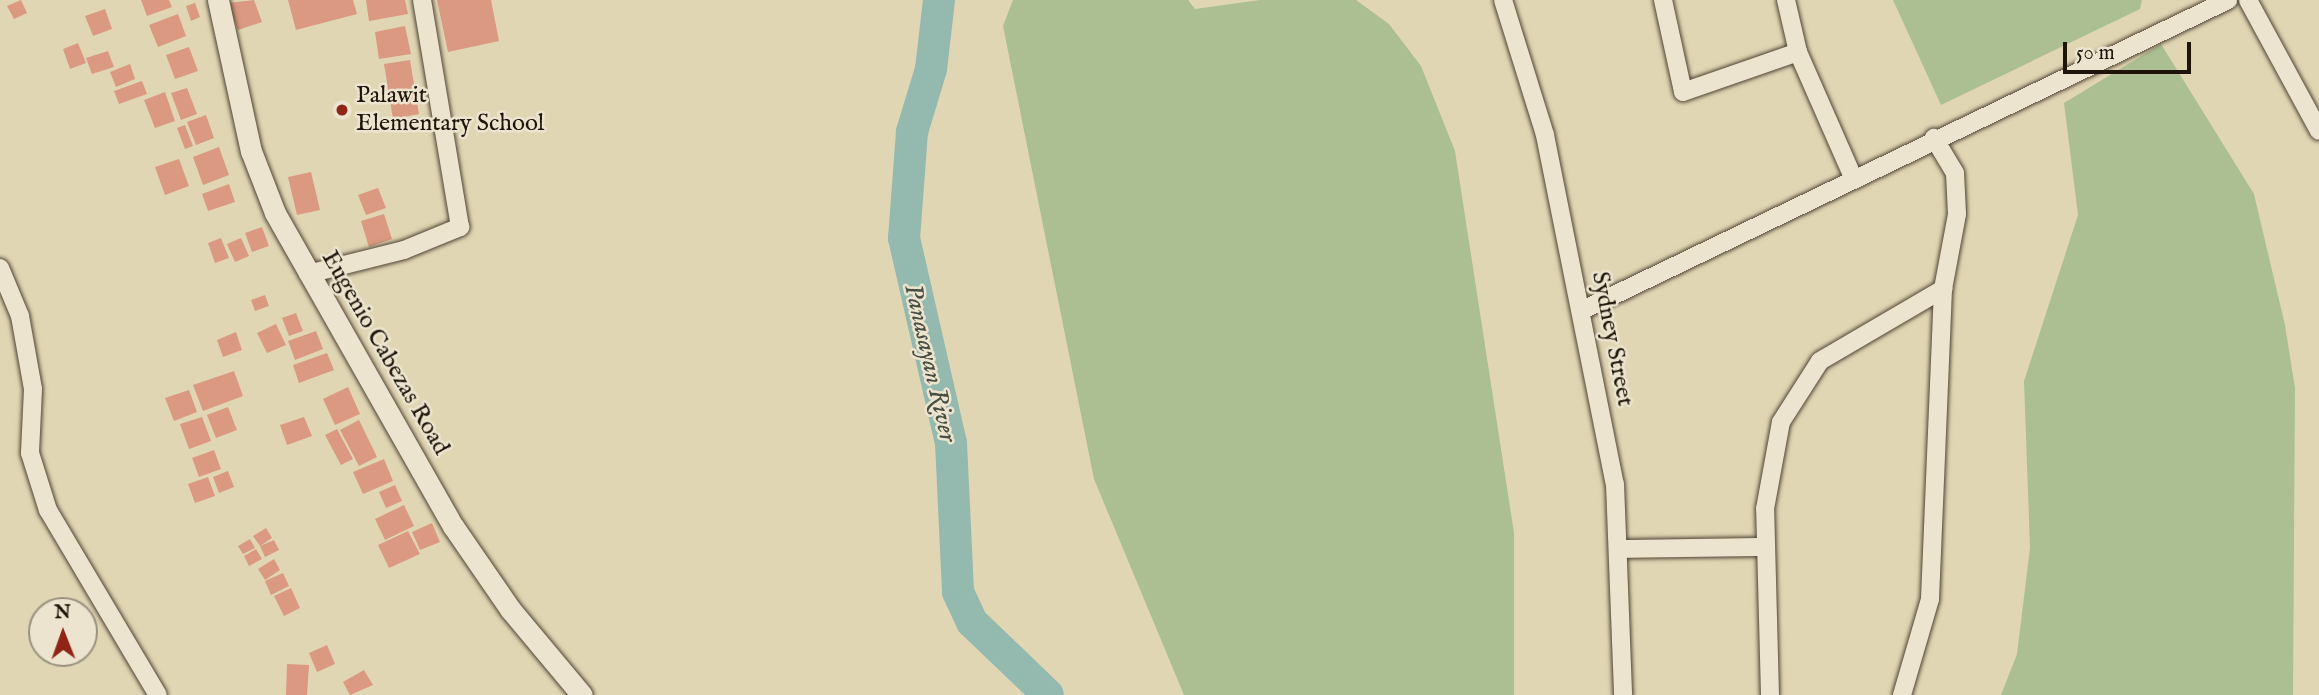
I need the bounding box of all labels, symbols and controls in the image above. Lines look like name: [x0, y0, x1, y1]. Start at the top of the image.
scale bar: [2067, 28, 2195, 72]
text: 50 m: [2076, 40, 2115, 67]
place label: Palawit Elementary School: [356, 82, 544, 138]
marker: Palawit Elementary School: [334, 102, 350, 118]
street label: Eugenio Cabezas Road: [315, 246, 455, 460]
street label: Sydney Street: [1585, 269, 1639, 409]
water label: Panasayan River: [897, 281, 963, 445]
north arrow: [28, 597, 98, 667]
text: N: [54, 601, 71, 625]

